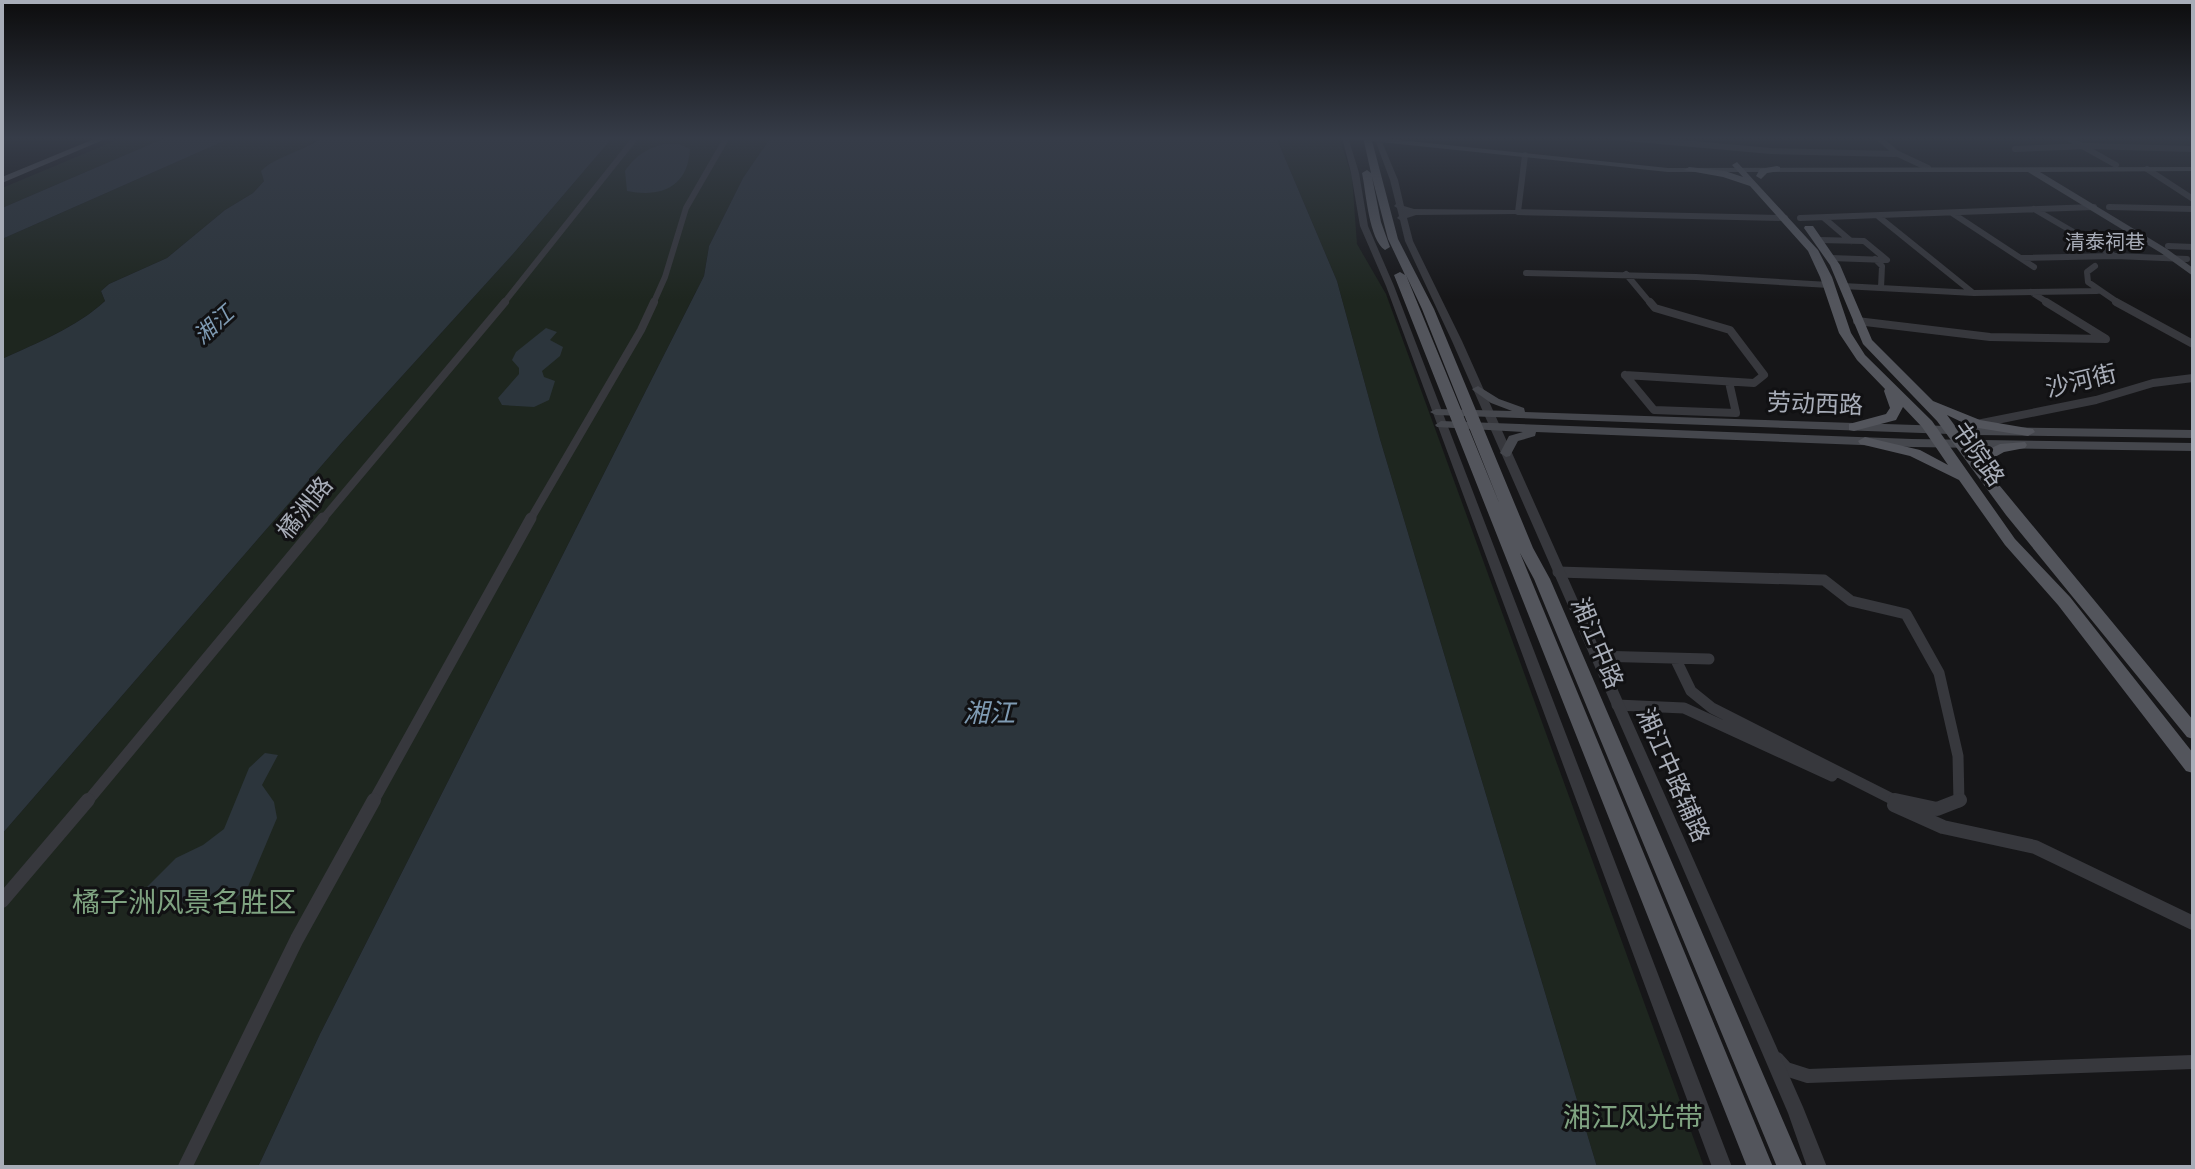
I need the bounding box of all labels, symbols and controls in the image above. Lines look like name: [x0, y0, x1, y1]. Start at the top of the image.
street label: 清泰祠巷: [2065, 231, 2145, 254]
water label: 湘江: [189, 299, 241, 349]
street label: 沙河街: [2043, 359, 2119, 403]
street label: 劳动西路: [1767, 388, 1863, 420]
street label: 书院路: [1946, 416, 2010, 492]
street label: 橘洲路: [271, 471, 339, 545]
street label: 湘江中路: [1565, 593, 1629, 693]
water label: 湘江: [963, 698, 1018, 729]
street label: 湘江中路辅路: [1631, 704, 1715, 846]
park label: 橘子洲风景名胜区: [72, 886, 296, 919]
park label: 湘江风光带: [1563, 1101, 1703, 1134]

